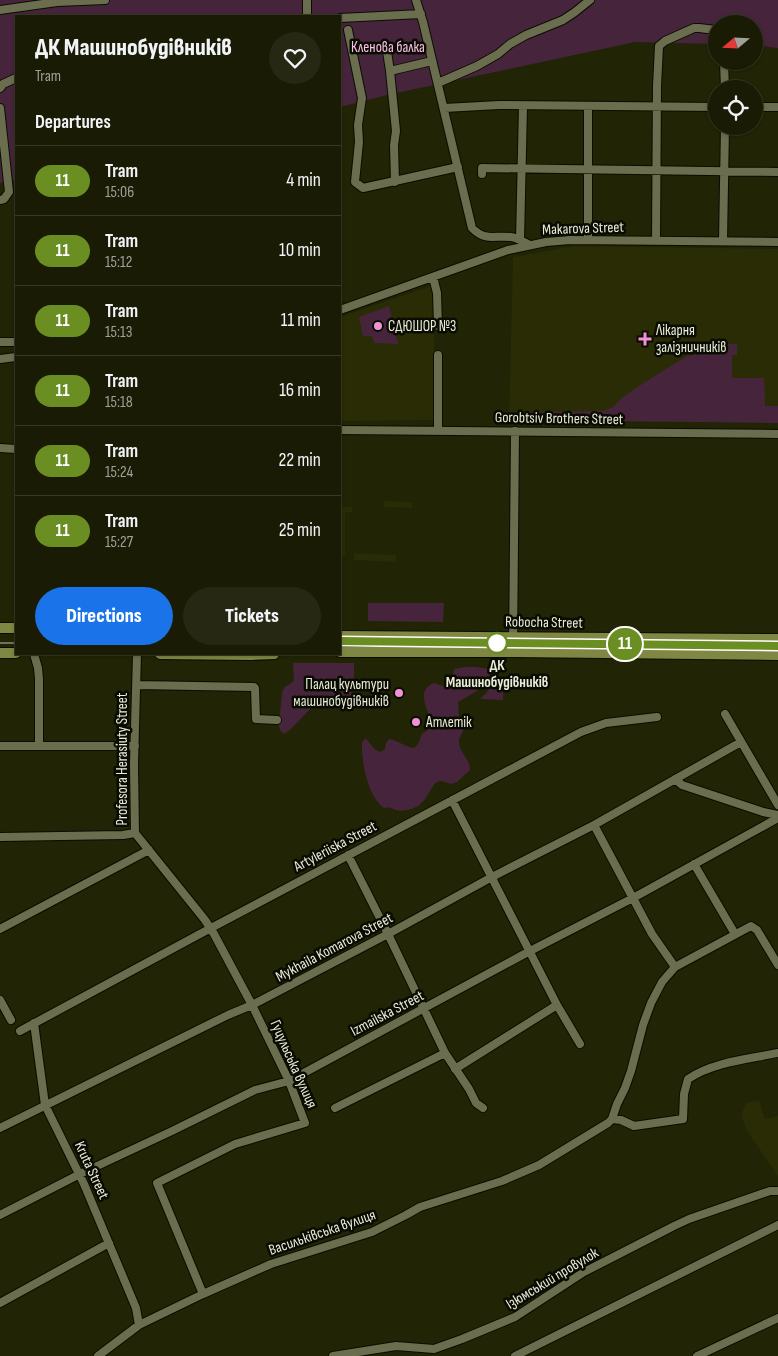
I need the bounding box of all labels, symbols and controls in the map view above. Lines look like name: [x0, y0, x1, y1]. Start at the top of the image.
north arrow: [708, 15, 762, 70]
map controls: [708, 15, 763, 135]
button: heart: [269, 32, 321, 84]
text: ДК Машинобудівників: [35, 33, 232, 62]
park label: Кленова балка: [351, 38, 425, 57]
text: Tram: [35, 67, 61, 86]
button: locate: [708, 80, 763, 135]
text: Departures: [35, 111, 111, 134]
text: Tram: [105, 160, 138, 183]
text: 4 min: [286, 169, 321, 192]
text: 11: [55, 170, 70, 191]
text: 15:06: [105, 183, 134, 202]
street label: Makarova Street: [542, 218, 625, 239]
text: Tram: [105, 230, 138, 253]
text: 10 min: [279, 239, 321, 262]
text: 11: [55, 240, 70, 261]
text: 15:12: [105, 253, 132, 272]
text: Tram: [105, 300, 138, 323]
text: 11 min: [281, 309, 321, 332]
text: 11: [55, 310, 70, 331]
place label: СДЮШОР №3: [388, 317, 456, 336]
marker: СДЮШОР №3: [372, 320, 384, 332]
place label: Лікарня залізничників: [655, 321, 726, 357]
text: 15:13: [105, 323, 132, 342]
marker: Лікарня залізничників: [638, 332, 652, 346]
text: Tram: [105, 370, 138, 393]
text: 16 min: [279, 379, 321, 402]
text: 11: [55, 380, 70, 401]
text: 15:18: [105, 393, 133, 412]
street label: Gorobtsiv Brothers Street: [495, 408, 624, 429]
text: Tram: [105, 440, 138, 463]
text: 22 min: [278, 449, 321, 472]
text: 11: [55, 450, 70, 471]
text: 15:24: [105, 463, 133, 482]
text: Tram: [105, 510, 138, 533]
text: 25 min: [279, 519, 321, 542]
text: 11: [55, 520, 70, 541]
text: 15:27: [105, 533, 133, 552]
button: Directions: [35, 587, 173, 645]
button: Tickets: [183, 587, 321, 645]
street label: Robocha Street: [505, 612, 583, 633]
line badge: 11: [602, 628, 648, 660]
marker: ДК Машинобудівників: [486, 632, 508, 654]
text: 11: [618, 633, 632, 654]
place label: ДК Машинобудівників: [446, 656, 548, 692]
place label: Палац культури машинобудівників: [293, 675, 389, 711]
marker: Палац культури машинобудівників: [393, 687, 405, 699]
street label: Profesora Herasiuty Street: [113, 692, 132, 825]
place label: Атлетік: [425, 713, 472, 732]
marker: Атлетік: [410, 716, 422, 728]
street label: Artyleriiska Street: [290, 816, 380, 877]
street label: Mykhaila Komarova Street: [272, 908, 396, 986]
street label: Izmailska Street: [347, 986, 428, 1041]
street label: Гуцульська вулиця: [266, 1017, 322, 1111]
street label: Kruta Street: [70, 1138, 113, 1203]
street label: Васильківська вулиця: [266, 1205, 378, 1260]
street label: Ізюмський провулок: [502, 1243, 602, 1314]

